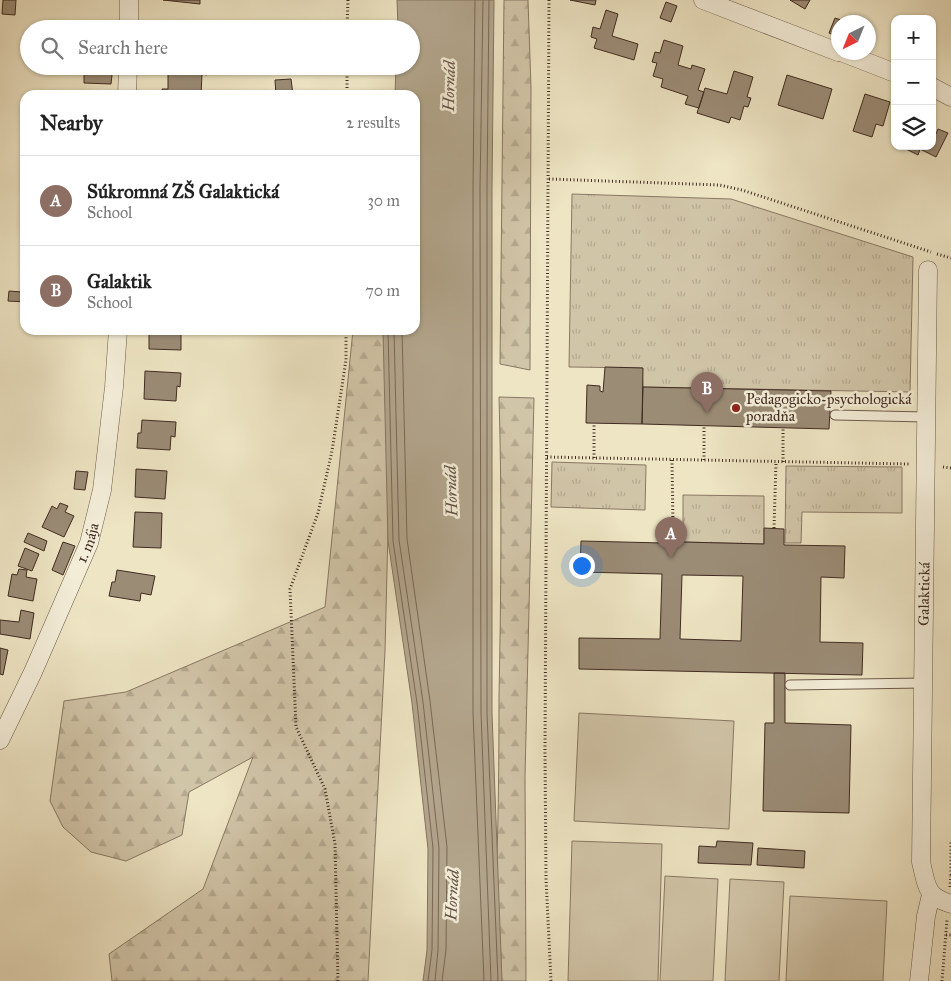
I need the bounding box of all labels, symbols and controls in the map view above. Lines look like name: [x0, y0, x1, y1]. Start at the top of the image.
north arrow: [831, 15, 876, 60]
map controls: [891, 15, 936, 150]
button: +: [891, 15, 936, 60]
search box: [20, 20, 420, 75]
icon: search: [38, 34, 66, 62]
text: Search here: [78, 36, 168, 59]
water label: Hornád: [439, 59, 459, 113]
button: −: [891, 60, 936, 105]
button: layers: [891, 105, 936, 150]
text: Nearby: [40, 110, 103, 136]
text: 2 results: [346, 113, 400, 132]
text: Súkromná ZŠ Galaktická: [87, 180, 279, 203]
text: A: [51, 191, 61, 210]
text: 30 m: [367, 191, 400, 210]
text: School: [87, 203, 132, 222]
text: Galaktik: [87, 270, 152, 293]
text: B: [51, 281, 61, 300]
text: 70 m: [365, 281, 400, 300]
text: School: [87, 293, 132, 312]
pin: B: [691, 372, 723, 413]
place label: Pedagogicko-psychologická poradňa: [745, 390, 912, 425]
marker: Pedagogicko-psychologická poradňa: [730, 402, 742, 414]
water label: Hornád: [441, 464, 461, 518]
pin: A: [655, 517, 687, 558]
street label: 1. mája: [72, 520, 103, 566]
your location: [569, 553, 595, 579]
street label: Galaktická: [914, 561, 934, 626]
water label: Hornád: [441, 867, 463, 922]

